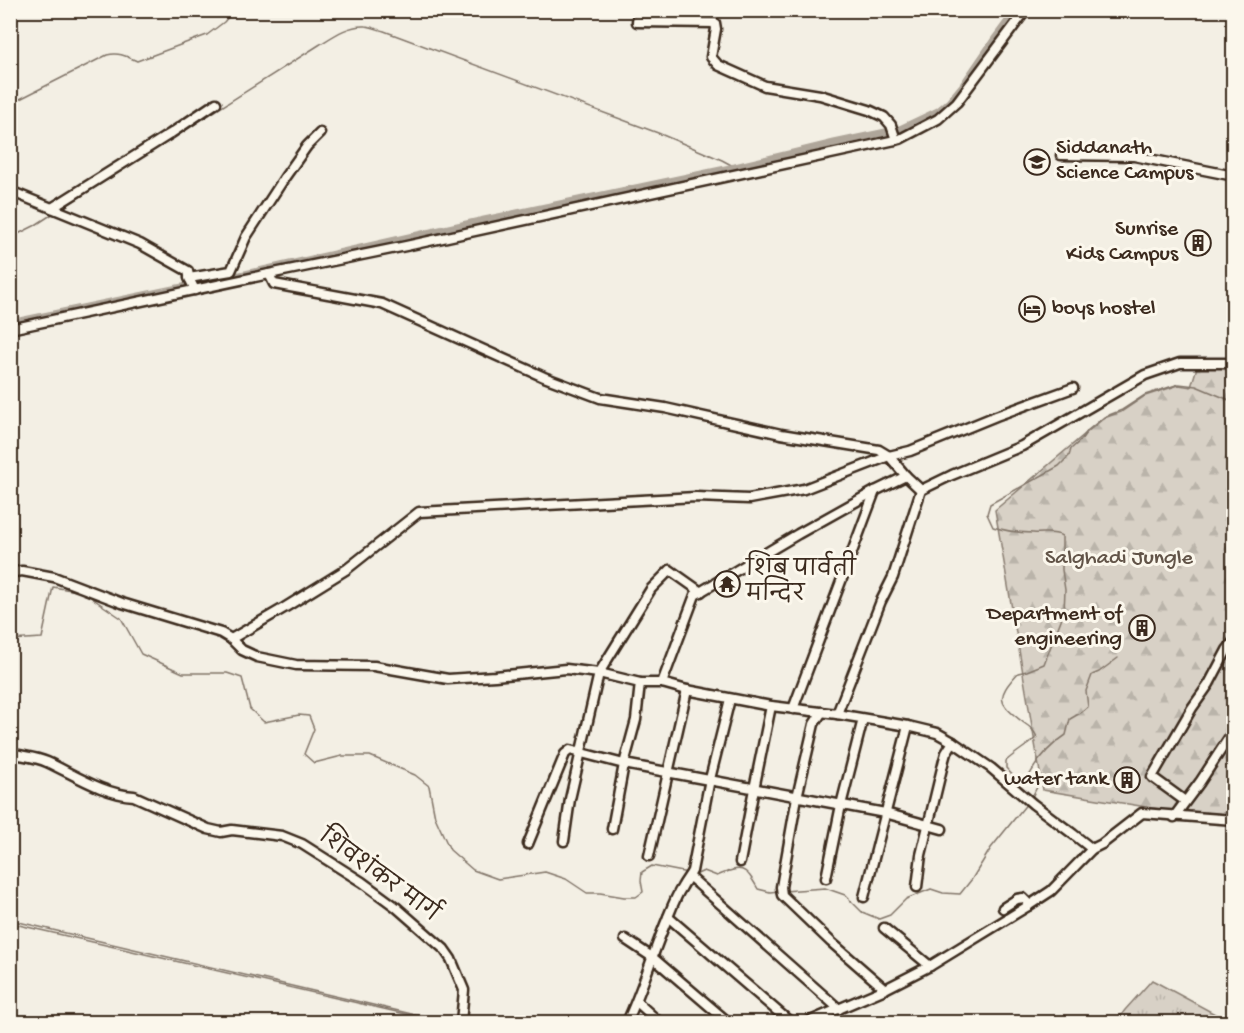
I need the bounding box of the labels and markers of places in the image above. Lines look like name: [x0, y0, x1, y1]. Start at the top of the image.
place label: Siddanath Science Campus: [1056, 136, 1194, 187]
school or university icon: Siddanath Science Campus: [1022, 147, 1052, 177]
place label: Sunrise Kids Campus: [1066, 217, 1179, 268]
building icon: Sunrise Kids Campus: [1183, 228, 1213, 258]
hotel icon: boys hostel: [1017, 294, 1047, 324]
place label: boys hostel: [1052, 296, 1156, 322]
place label: शिब पार्वती मन्दिर: [745, 550, 857, 609]
temple icon: शिब पार्वती मन्दिर: [712, 569, 742, 599]
place label: Department of engineering: [985, 602, 1124, 653]
building icon: Department of engineering: [1127, 613, 1157, 643]
building icon: water tank: [1112, 765, 1142, 795]
place label: water tank: [1004, 767, 1110, 793]

